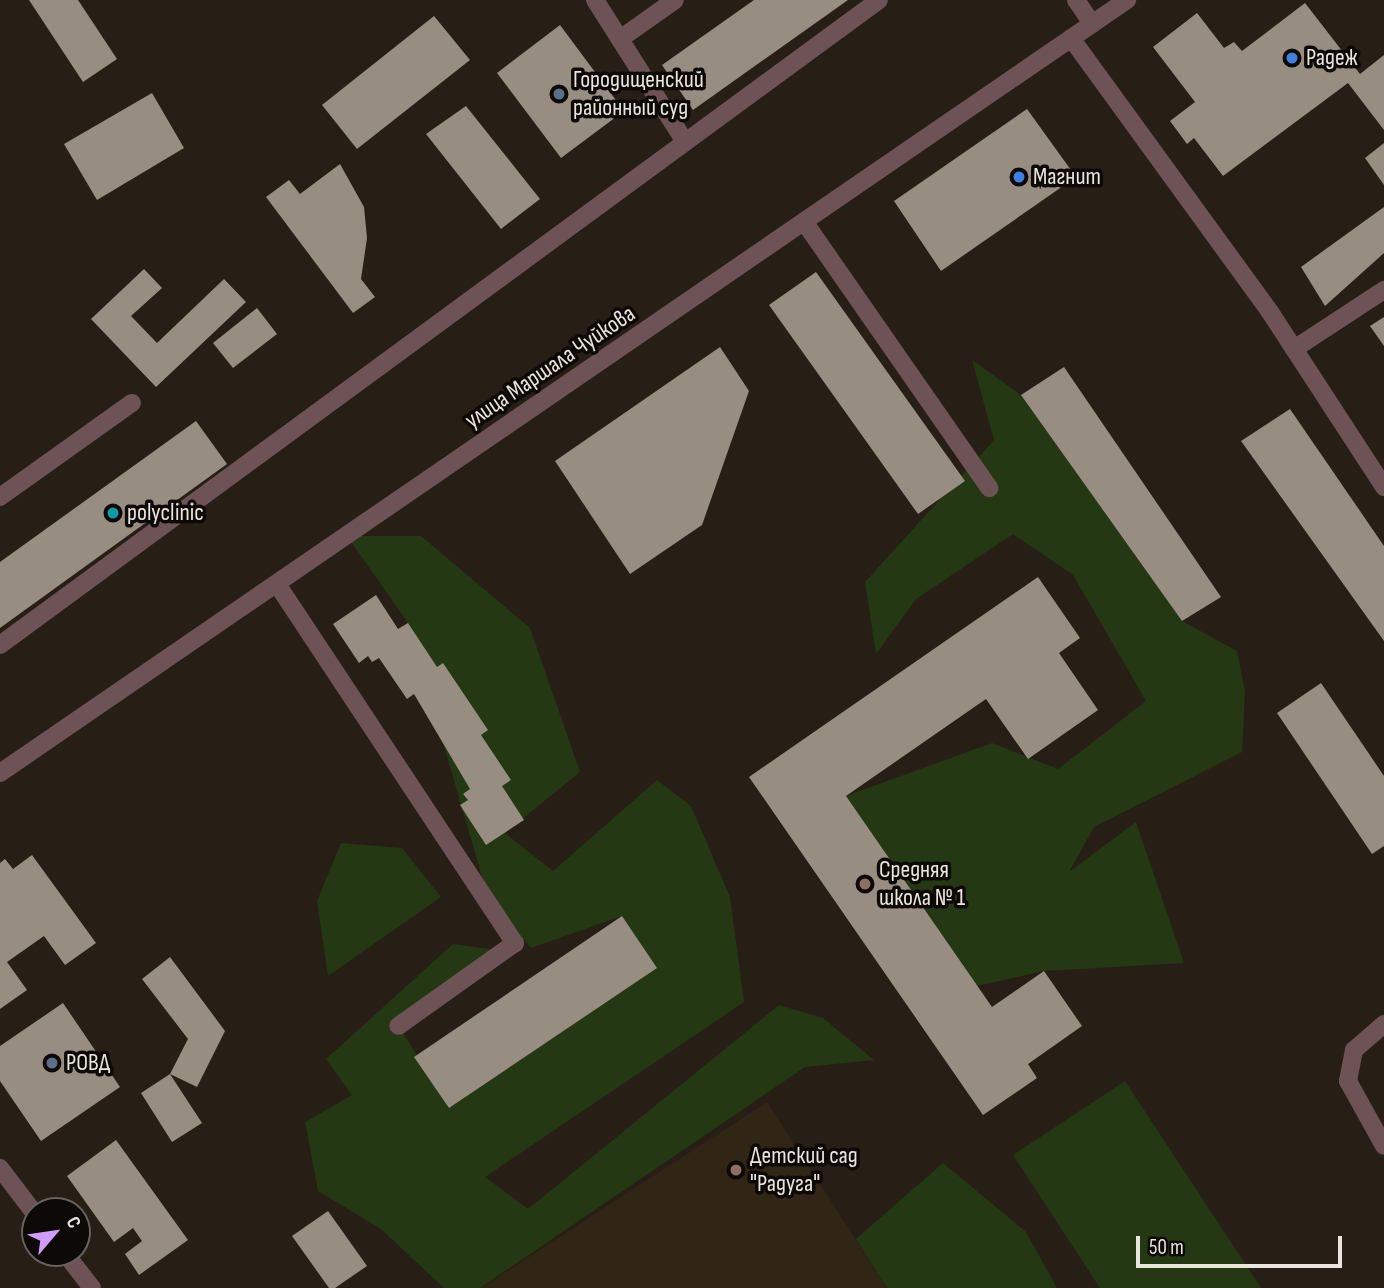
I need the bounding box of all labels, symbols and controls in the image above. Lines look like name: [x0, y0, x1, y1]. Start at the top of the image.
place label: Радеж: [1306, 44, 1358, 72]
marker: Радеж: [1284, 50, 1300, 66]
place label: Городищенский районный суд: [573, 66, 704, 122]
marker: Городищенский районный суд: [551, 86, 567, 102]
place label: Магнит: [1033, 163, 1101, 191]
marker: Магнит: [1011, 169, 1027, 185]
street label: улица Маршала Чуйкова: [459, 299, 641, 435]
place label: polyclinic: [127, 499, 204, 527]
marker: polyclinic: [105, 505, 121, 521]
place label: Средняя школа № 1: [879, 856, 965, 912]
marker: Средняя школа № 1: [857, 876, 873, 892]
place label: РОВД: [66, 1049, 110, 1077]
marker: РОВД: [44, 1055, 60, 1071]
place label: Детский сад "Радуга": [750, 1142, 858, 1198]
marker: Детский сад "Радуга": [728, 1162, 744, 1178]
north arrow: [21, 1197, 91, 1267]
text: С: [61, 1213, 85, 1232]
scale bar: [1139, 1222, 1346, 1266]
text: 50 m: [1149, 1235, 1184, 1260]

